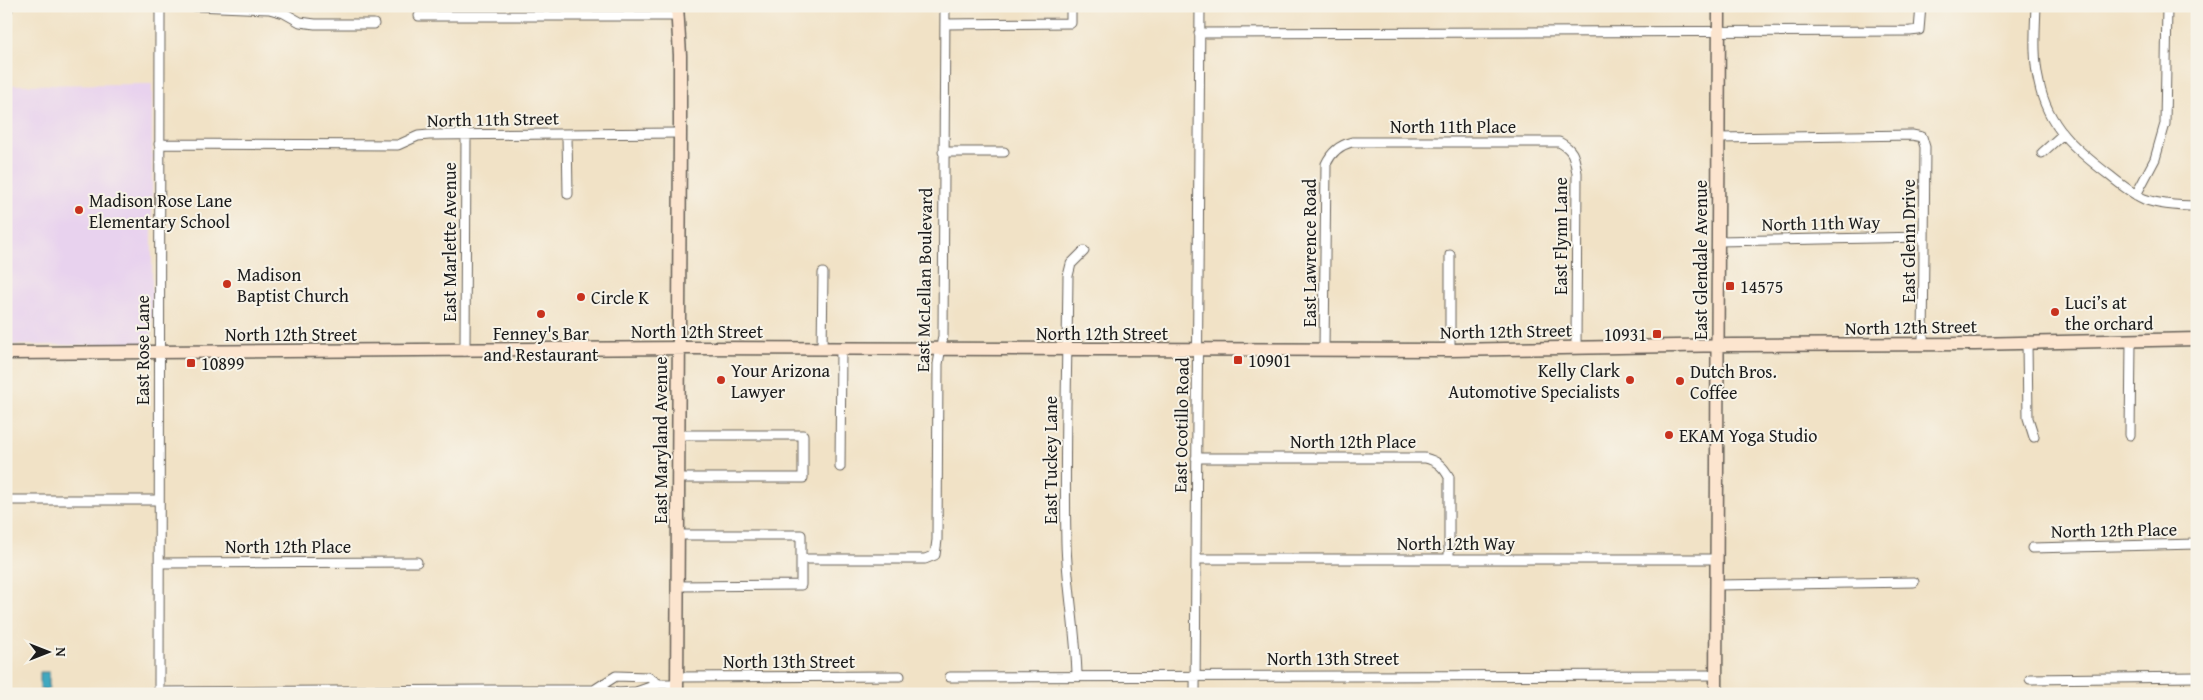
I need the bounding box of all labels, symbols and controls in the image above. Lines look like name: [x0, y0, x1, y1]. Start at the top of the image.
street label: North 11th Street: [427, 104, 560, 134]
street label: North 11th Place: [1390, 113, 1516, 140]
street label: East Marlette Avenue: [436, 162, 463, 322]
street label: East Flynn Lane: [1547, 177, 1574, 295]
street label: East Lawrence Road: [1296, 178, 1323, 327]
street label: East Glenn Drive: [1895, 179, 1922, 303]
street label: East Glendale Avenue: [1687, 180, 1714, 340]
place label: Madison Rose Lane Elementary School: [89, 187, 232, 235]
street label: East McLellan Boulevard: [909, 187, 939, 372]
marker: Madison Rose Lane Elementary School: [73, 204, 85, 216]
street label: North 11th Way: [1761, 208, 1881, 238]
place label: Madison Baptist Church: [237, 261, 349, 309]
place label: 14575: [1740, 273, 1783, 300]
marker: Madison Baptist Church: [221, 278, 233, 290]
marker: 14575: [1724, 280, 1736, 292]
place label: Circle K: [591, 284, 649, 311]
place label: Luci’s at the orchard: [2065, 289, 2154, 337]
marker: Circle K: [575, 291, 587, 303]
street label: East Rose Lane: [129, 295, 156, 405]
marker: Luci’s at the orchard: [2049, 306, 2061, 318]
marker: Fenney's Bar and Restaurant: [535, 308, 547, 320]
street label: North 12th Street: [1845, 312, 1978, 342]
street label: North 12th Street: [1440, 316, 1573, 346]
street label: North 12th Street: [631, 318, 764, 345]
place label: Fenney's Bar and Restaurant: [484, 320, 599, 368]
street label: North 12th Street: [1036, 320, 1169, 347]
street label: North 12th Street: [225, 321, 358, 348]
place label: 10931: [1604, 321, 1647, 348]
marker: 10931: [1651, 328, 1663, 340]
place label: 10901: [1248, 347, 1291, 374]
place label: 10899: [201, 350, 244, 377]
marker: 10901: [1232, 354, 1244, 366]
street label: East Maryland Avenue: [647, 356, 674, 524]
marker: 10899: [185, 357, 197, 369]
place label: Your Arizona Lawyer: [731, 357, 831, 405]
street label: East Ocotillo Road: [1166, 357, 1196, 493]
place label: Kelly Clark Automotive Specialists: [1448, 357, 1621, 405]
place label: Dutch Bros. Coffee: [1690, 358, 1777, 406]
marker: Your Arizona Lawyer: [715, 374, 727, 386]
marker: Kelly Clark Automotive Specialists: [1624, 374, 1636, 386]
marker: Dutch Bros. Coffee: [1674, 375, 1686, 387]
street label: East Tuckey Lane: [1037, 396, 1064, 524]
place label: EKAM Yoga Studio: [1679, 422, 1817, 449]
street label: North 12th Place: [1290, 428, 1416, 455]
marker: EKAM Yoga Studio: [1663, 429, 1675, 441]
street label: North 12th Place: [2051, 515, 2177, 545]
street label: North 12th Way: [1397, 530, 1515, 557]
street label: North 12th Place: [225, 533, 351, 560]
north arrow: [22, 628, 72, 678]
street label: North 13th Street: [1267, 645, 1400, 672]
text: N: [51, 647, 71, 657]
street label: North 13th Street: [723, 648, 856, 675]

